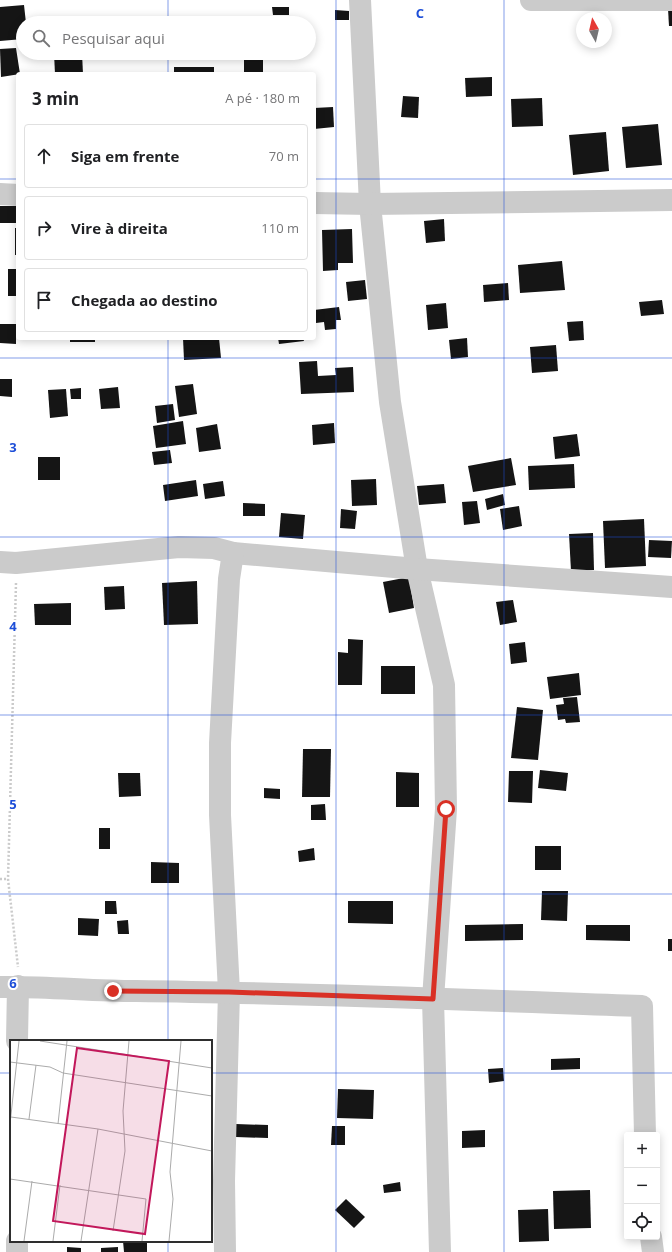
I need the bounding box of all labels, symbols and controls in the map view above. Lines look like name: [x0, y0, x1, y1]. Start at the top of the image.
text: C: [416, 4, 424, 22]
north arrow: [576, 12, 612, 48]
search box: [16, 16, 316, 60]
icon: search: [30, 27, 52, 49]
text: Pesquisar aqui: [62, 28, 165, 48]
text: 3 min: [32, 87, 79, 110]
text: A pé · 180 m: [225, 89, 300, 107]
icon: ahead: [33, 145, 55, 167]
text: Siga em frente: [71, 146, 179, 166]
text: 70 m: [269, 147, 299, 165]
icon: right: [33, 217, 55, 239]
text: Vire à direita: [71, 218, 168, 238]
text: 110 m: [261, 219, 299, 237]
icon: arrive: [33, 289, 55, 311]
text: Chegada ao destino: [71, 290, 218, 310]
text: 3: [9, 438, 17, 456]
text: 4: [9, 617, 17, 635]
text: 5: [9, 795, 17, 813]
route start: [437, 800, 455, 818]
text: 6: [9, 974, 17, 992]
route end: [104, 982, 122, 1000]
inset map: [10, 1040, 212, 1242]
map controls: [624, 1132, 660, 1240]
button: +: [624, 1132, 660, 1168]
button: −: [624, 1168, 660, 1204]
button: locate: [624, 1204, 660, 1240]

